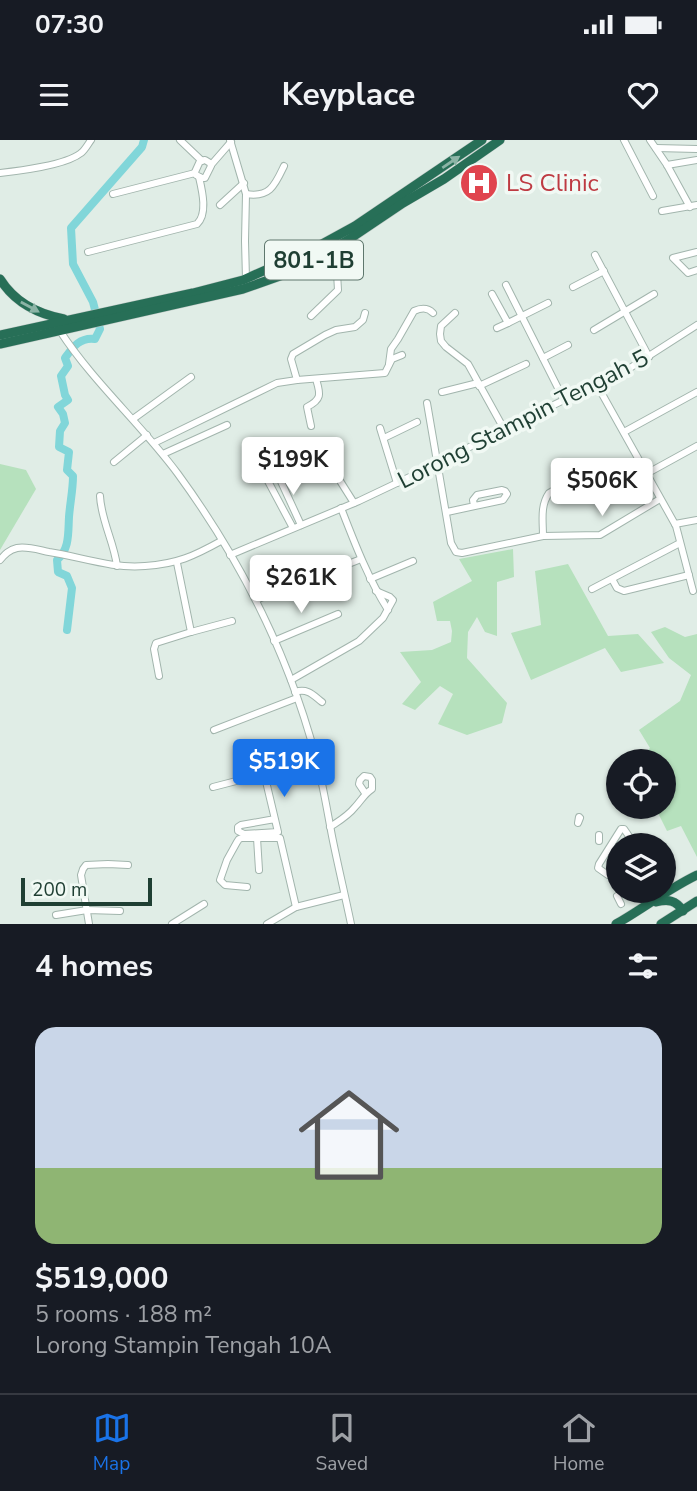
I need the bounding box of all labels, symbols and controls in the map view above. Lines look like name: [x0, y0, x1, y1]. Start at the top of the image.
text: 07:30: [35, 7, 104, 42]
text: Keyplace: [282, 73, 415, 116]
icon: menu: [35, 76, 73, 114]
icon: heart: [624, 76, 662, 114]
one-way arrow: [442, 155, 460, 169]
hospital icon: LS Clinic: [458, 162, 500, 204]
place label: LS Clinic: [506, 167, 599, 199]
road number: 801-1B: [265, 240, 363, 280]
one-way arrow: [20, 301, 40, 313]
street label: Lorong Stampin Tengah 5: [392, 342, 654, 496]
pin: $199K: [244, 438, 342, 497]
text: $199K: [258, 444, 328, 475]
pin: $506K: [553, 458, 651, 518]
text: $506K: [567, 465, 637, 496]
pin: $261K: [252, 556, 350, 615]
text: $261K: [266, 562, 336, 593]
pin: $519K: [235, 740, 333, 799]
text: $519K: [249, 746, 319, 777]
map controls: [606, 749, 676, 903]
button: locate: [606, 749, 676, 819]
button: layers: [606, 833, 676, 903]
scale bar: [21, 875, 152, 907]
text: 200 m: [32, 877, 87, 903]
text: 4 homes: [35, 946, 153, 987]
icon: filters: [624, 947, 662, 985]
icon: home: [286, 1072, 412, 1198]
text: $519,000: [35, 1258, 168, 1299]
text: 5 rooms · 188 m²: [35, 1299, 212, 1330]
text: Lorong Stampin Tengah 10A: [35, 1330, 332, 1361]
tab: Map: [93, 1409, 131, 1477]
tab: Saved: [316, 1409, 368, 1477]
tab: Home: [553, 1409, 604, 1477]

